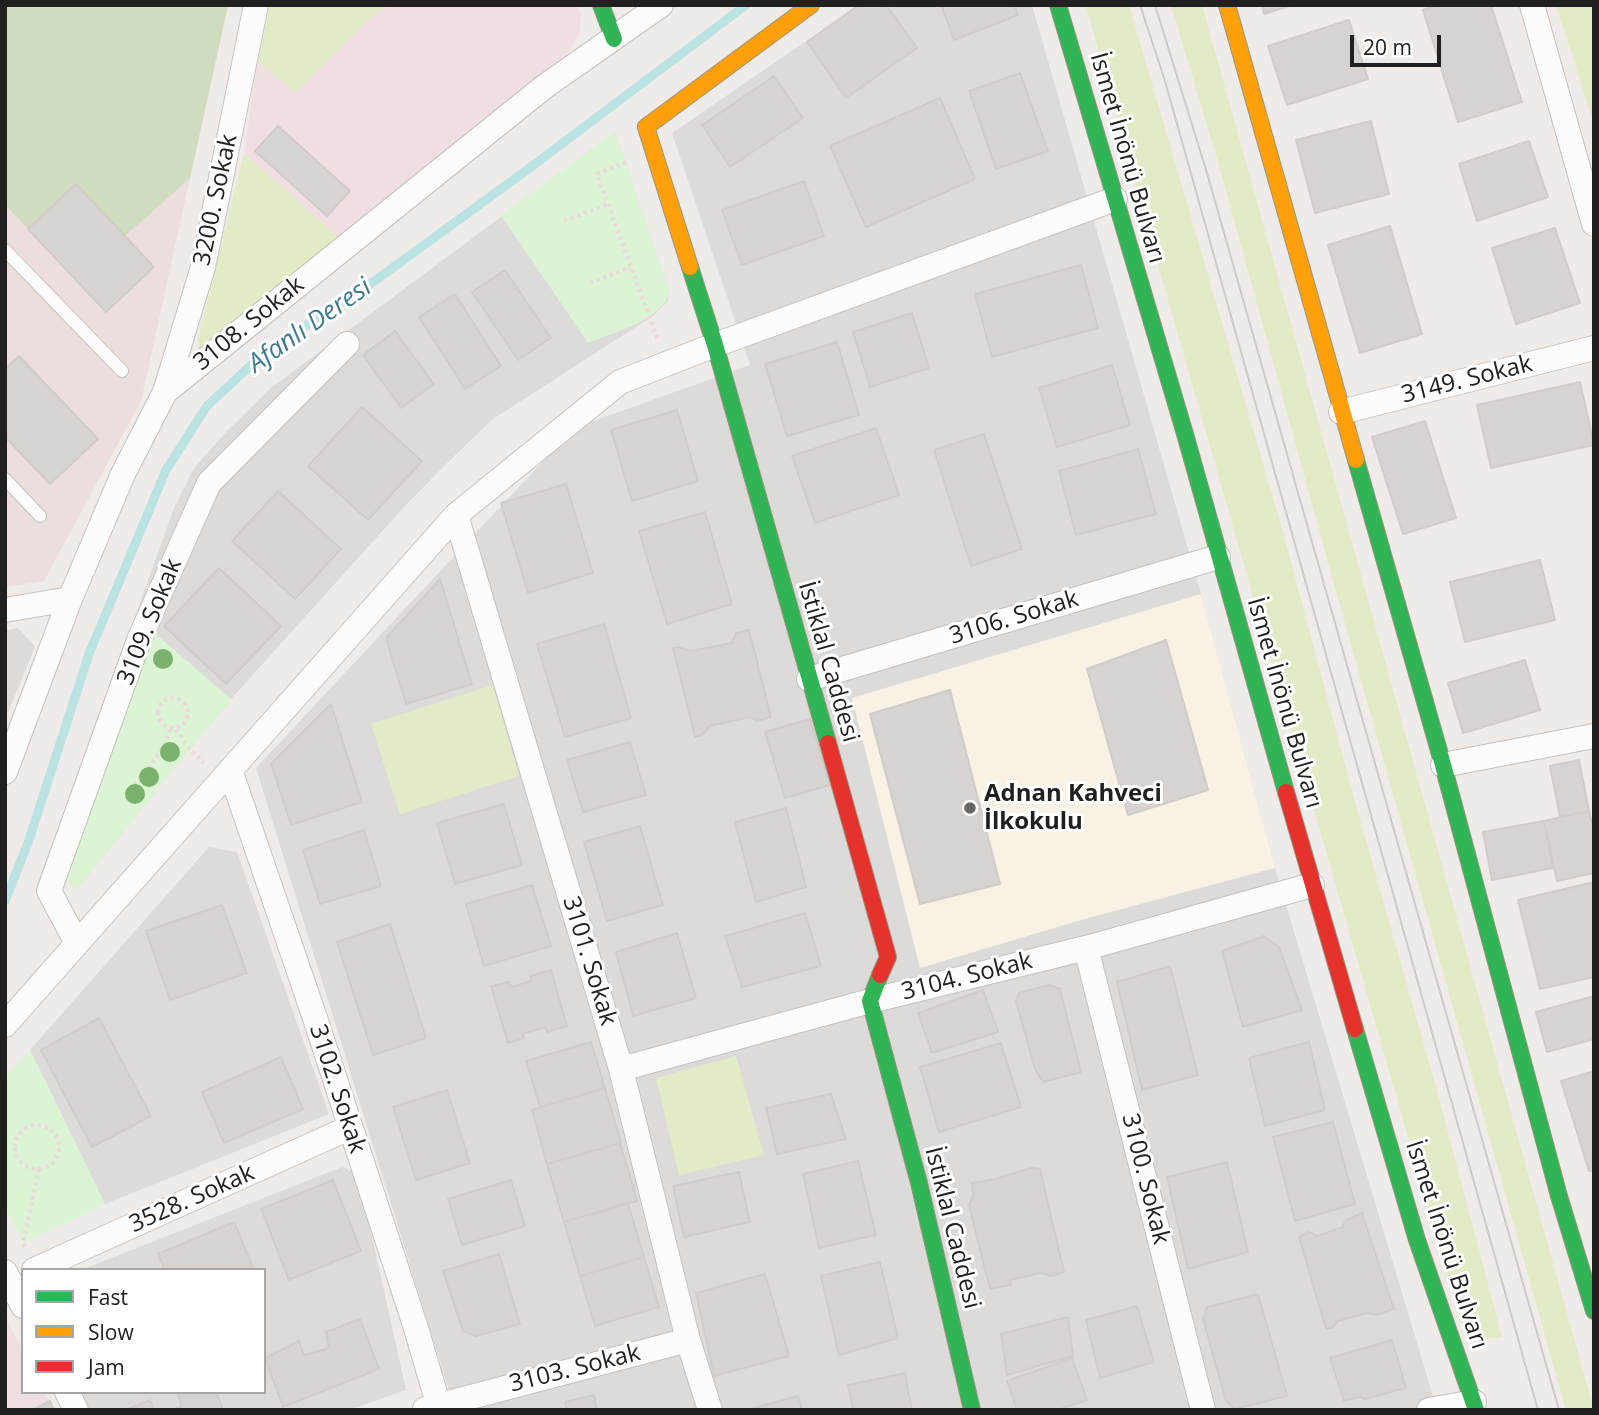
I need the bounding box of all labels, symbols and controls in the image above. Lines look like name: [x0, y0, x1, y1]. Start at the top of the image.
scale bar: [1354, 21, 1445, 65]
text: 20 m: [1363, 33, 1412, 61]
street label: İsmet İnönü Bulvarı: [1083, 49, 1171, 267]
street label: 3200. Sokak: [188, 132, 244, 268]
street label: 3108. Sokak: [188, 271, 310, 377]
water label: Afanlı Deresi: [242, 272, 378, 380]
street label: 3149. Sokak: [1399, 350, 1535, 410]
street label: 3109. Sokak: [112, 555, 188, 689]
street label: İstiklal Caddesi: [791, 578, 865, 746]
street label: 3106. Sokak: [946, 585, 1082, 651]
street label: İsmet İnönü Bulvarı: [1240, 594, 1328, 812]
place label: Adnan Kahveci İlkokulu: [984, 780, 1162, 836]
marker: Adnan Kahveci İlkokulu: [962, 800, 978, 816]
street label: 3101. Sokak: [556, 893, 622, 1029]
street label: 3104. Sokak: [899, 947, 1035, 1007]
street label: 3102. Sokak: [303, 1021, 371, 1157]
street label: 3100. Sokak: [1115, 1111, 1175, 1247]
street label: İsmet İnönü Bulvarı: [1399, 1137, 1493, 1353]
street label: İstiklal Caddesi: [918, 1144, 986, 1312]
street label: 3528. Sokak: [125, 1159, 259, 1239]
legend: [21, 1268, 266, 1394]
text: Fast: [88, 1283, 128, 1311]
text: Slow: [88, 1318, 134, 1346]
street label: 3103. Sokak: [507, 1339, 643, 1399]
text: Jam: [88, 1353, 125, 1381]

